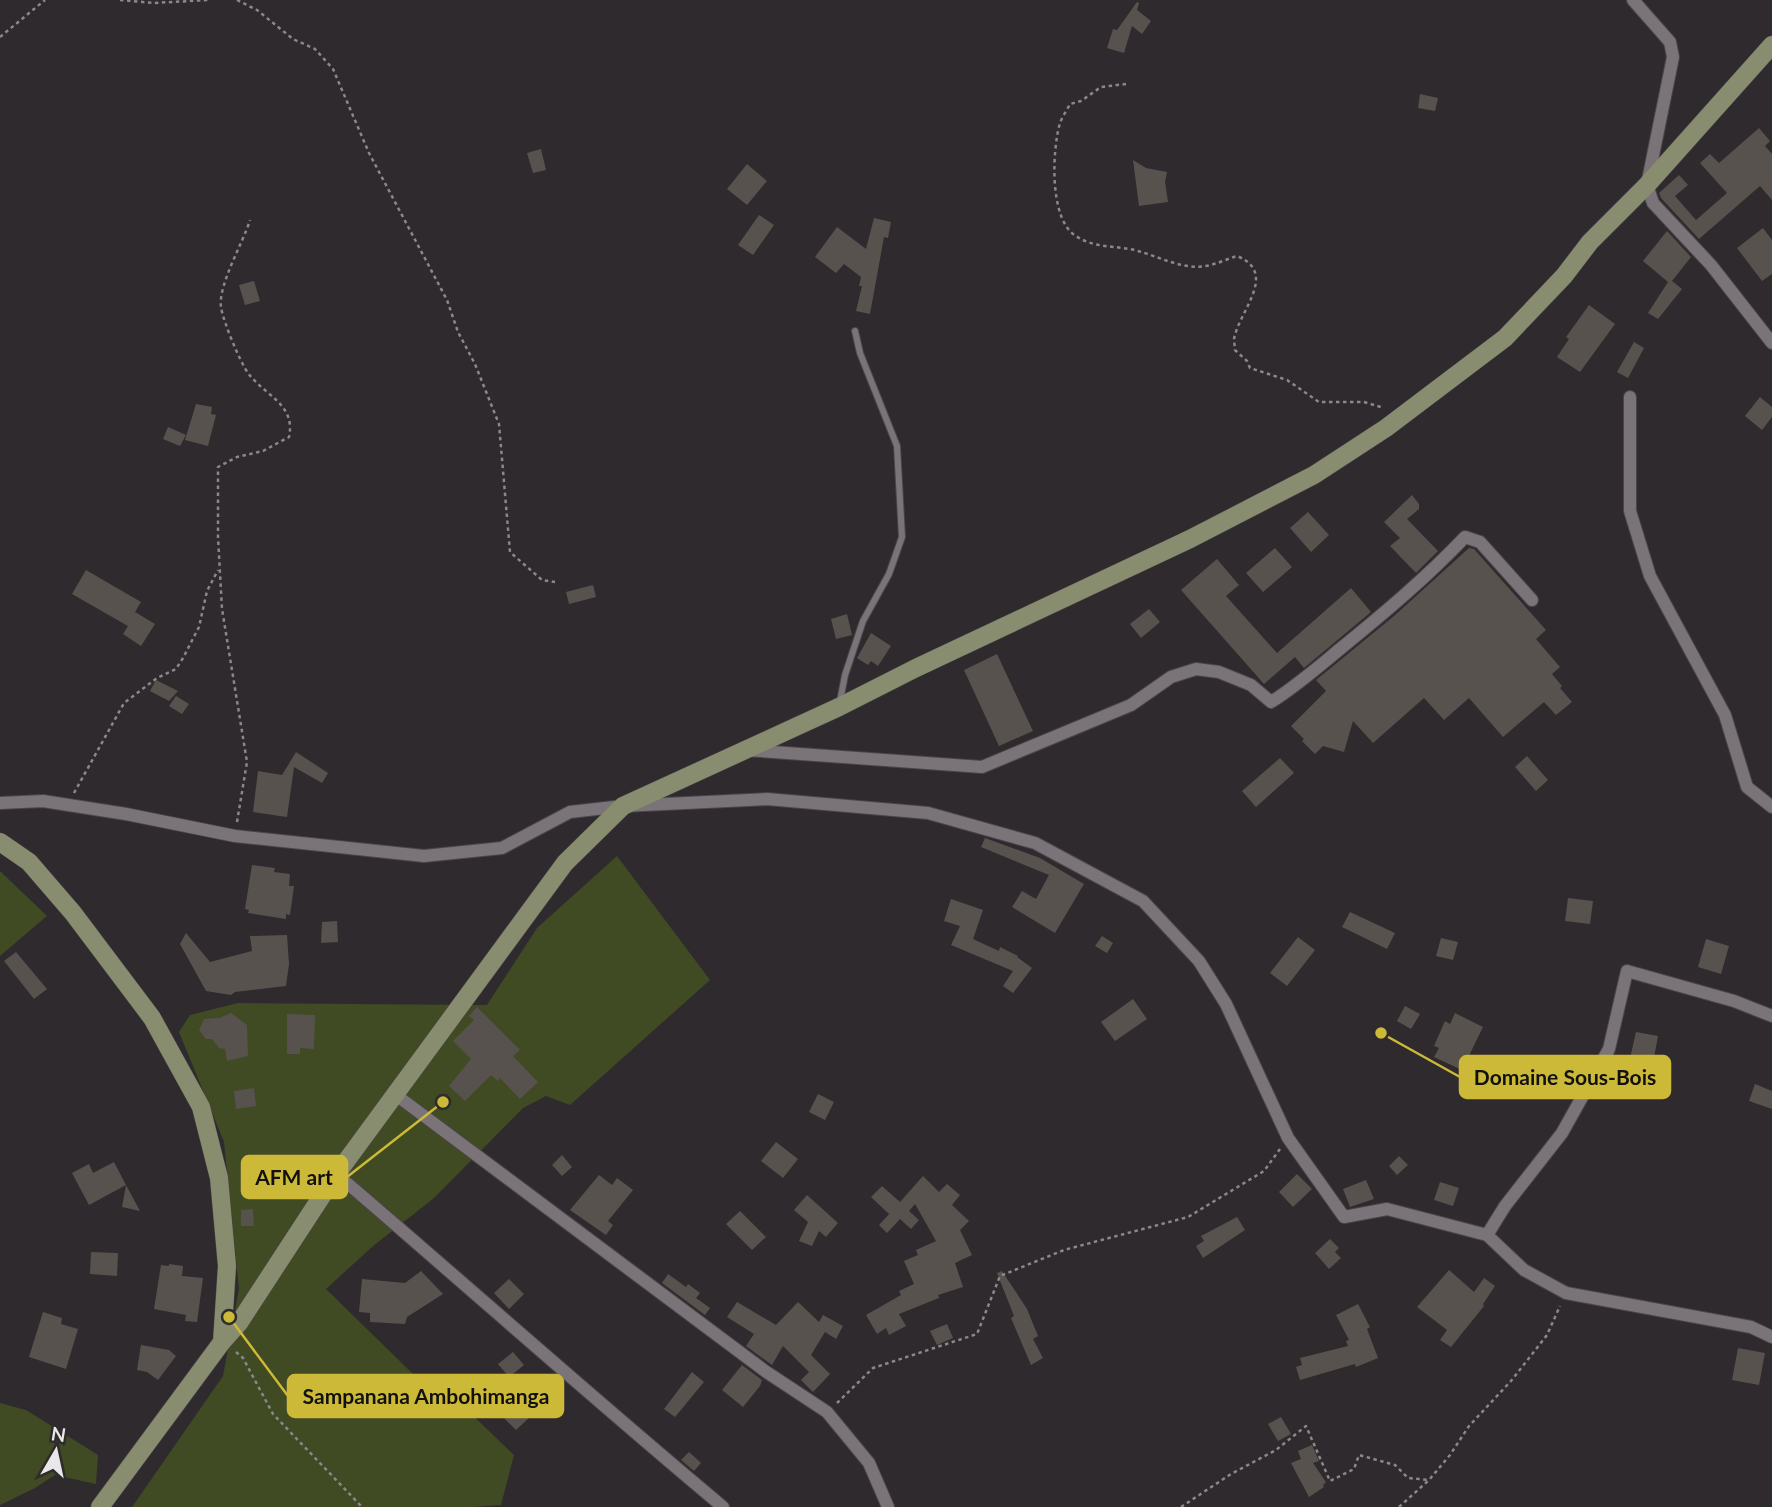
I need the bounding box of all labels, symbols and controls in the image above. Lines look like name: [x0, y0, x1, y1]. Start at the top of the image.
callout: Domaine Sous-Bois: [1460, 1056, 1670, 1098]
text: Domaine Sous-Bois: [1474, 1064, 1656, 1089]
callout: AFM art: [242, 1156, 347, 1198]
text: AFM art: [254, 1164, 333, 1189]
callout: Sampanana Ambohimanga: [288, 1375, 563, 1417]
text: Sampanana Ambohimanga: [303, 1383, 549, 1408]
north arrow: [21, 1416, 91, 1486]
text: N: [50, 1421, 68, 1446]

